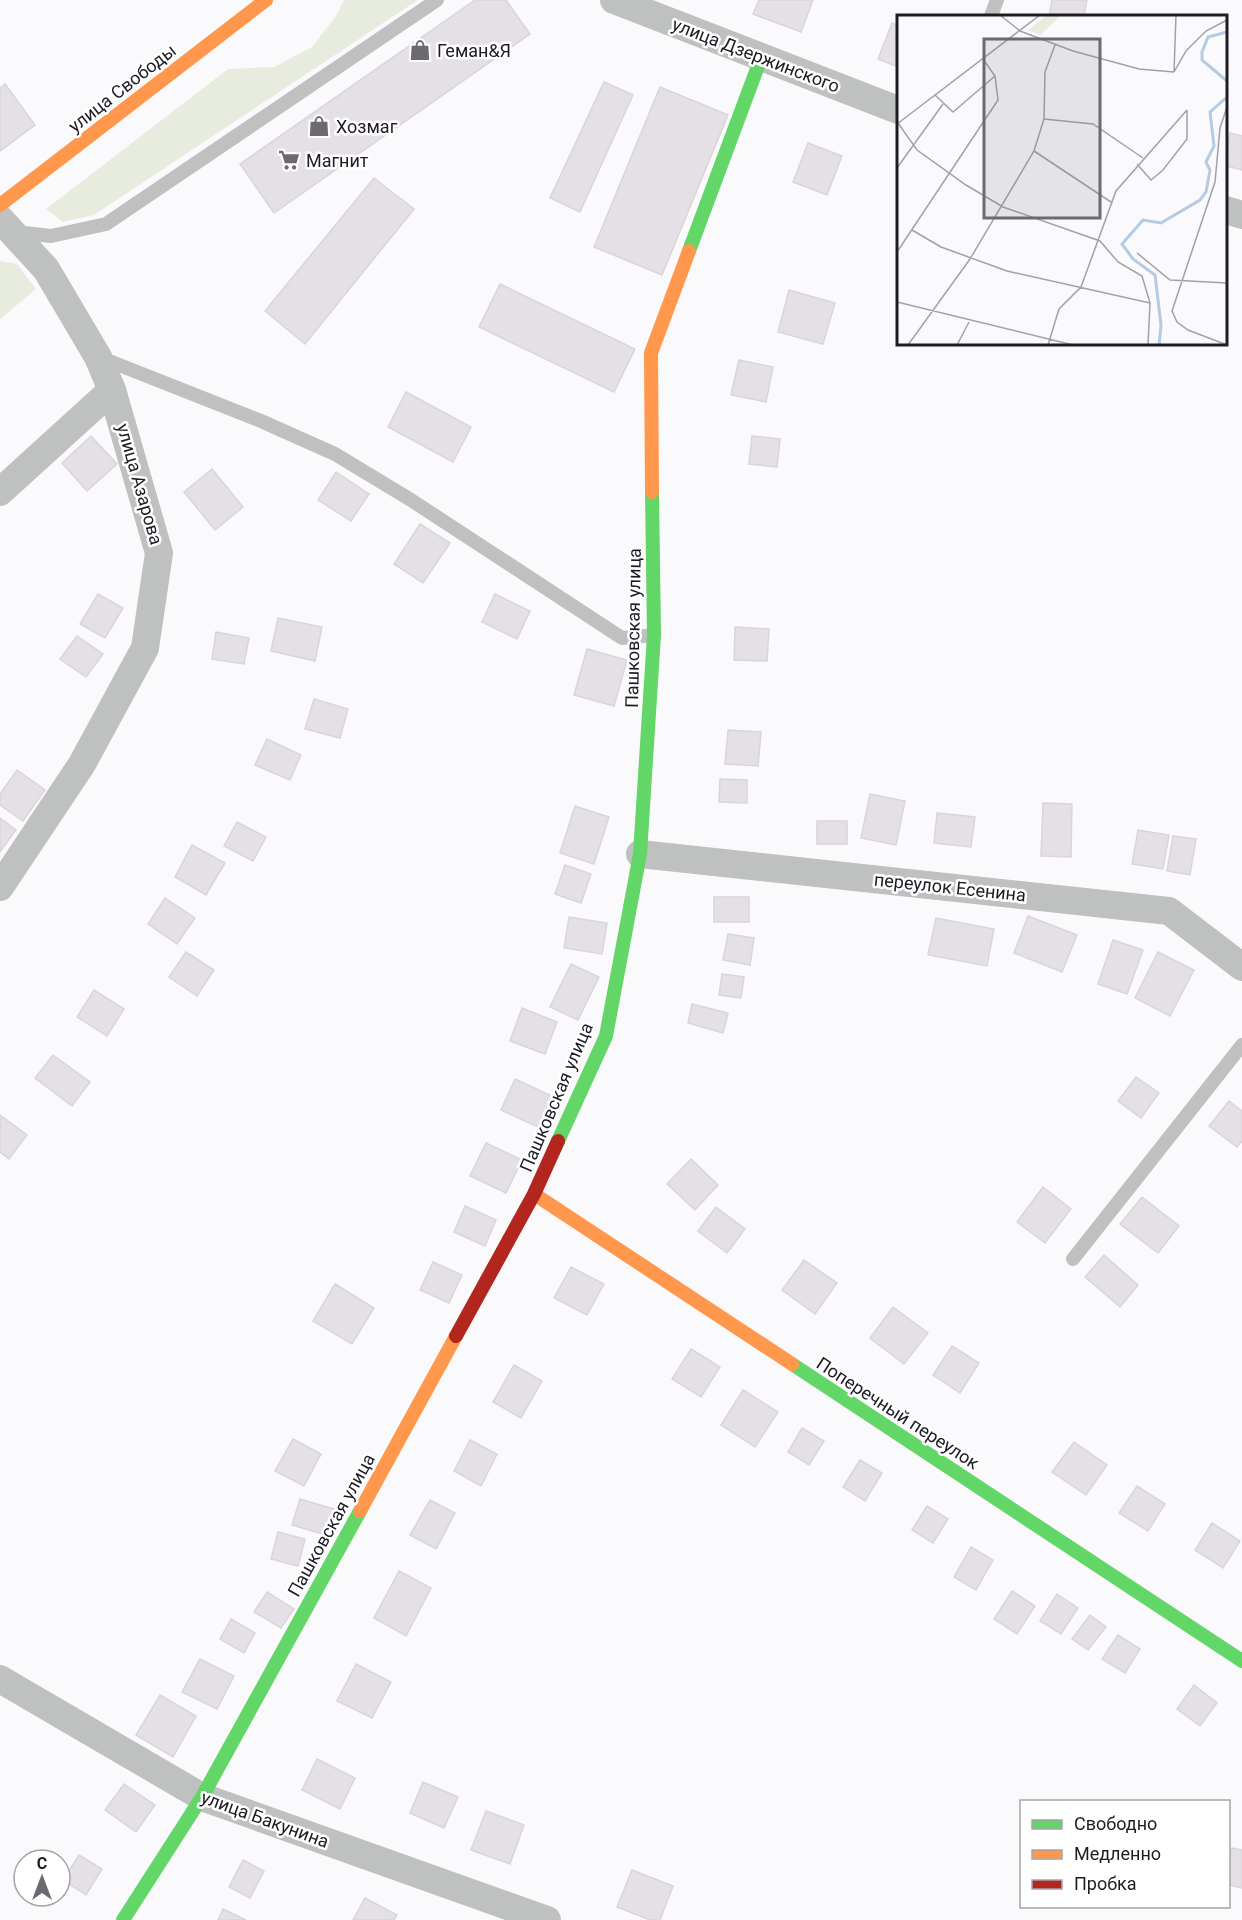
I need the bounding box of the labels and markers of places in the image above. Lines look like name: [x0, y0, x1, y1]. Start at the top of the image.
shop icon: Геман&Я: [408, 38, 432, 62]
place label: Геман&Я: [437, 40, 511, 61]
shop icon: Хозмаг: [307, 114, 331, 138]
place label: Хозмаг: [336, 116, 398, 137]
supermarket icon: Магнит: [277, 148, 301, 172]
place label: Магнит: [306, 150, 369, 171]

